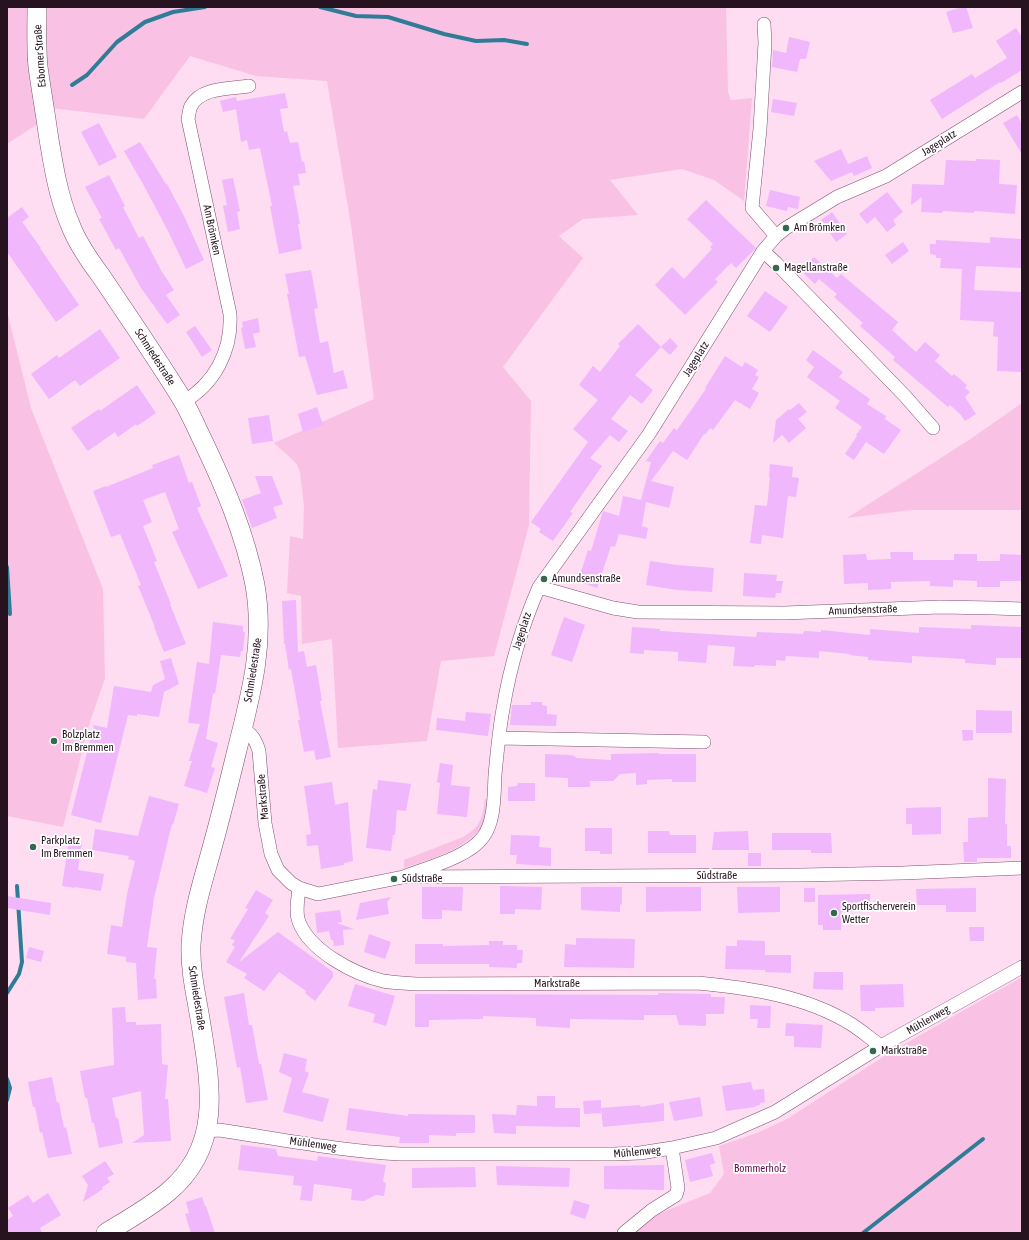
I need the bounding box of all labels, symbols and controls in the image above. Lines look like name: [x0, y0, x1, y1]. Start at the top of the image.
street label: Esborner Straße: [31, 24, 49, 88]
street label: Jageplatz: [919, 127, 959, 159]
street label: Am Brömken: [200, 204, 224, 256]
place label: Am Brömken: [794, 221, 845, 235]
marker: Am Brömken: [781, 223, 791, 233]
place label: Magellanstraße: [784, 261, 848, 275]
marker: Magellanstraße: [771, 263, 781, 273]
street label: Schmiedestraße: [132, 326, 178, 388]
street label: Jageplatz: [680, 339, 712, 379]
place label: Amundsenstraße: [552, 572, 621, 586]
marker: Amundsenstraße: [539, 574, 549, 584]
street label: Amundsenstraße: [828, 602, 898, 618]
street label: Jageplatz: [510, 611, 534, 651]
street label: Schmiedestraße: [241, 637, 265, 703]
place label: Bolzplatz Im Bremmen: [62, 728, 114, 754]
marker: Bolzplatz Im Bremmen: [49, 736, 59, 746]
street label: Markstraße: [254, 774, 272, 820]
place label: Parkplatz Im Bremmen: [41, 834, 93, 860]
marker: Parkplatz Im Bremmen: [28, 842, 38, 852]
street label: Südstraße: [697, 869, 737, 883]
place label: Südstraße: [402, 872, 443, 886]
marker: Südstraße: [389, 874, 399, 884]
place label: Sportfischerverein Wetter: [842, 900, 916, 926]
marker: Sportfischerverein Wetter: [829, 908, 839, 918]
street label: Schmiedestraße: [185, 965, 209, 1031]
street label: Markstraße: [534, 977, 580, 991]
street label: Mühlenweg: [904, 1002, 952, 1038]
place label: Markstraße: [881, 1044, 927, 1058]
marker: Markstraße: [868, 1046, 878, 1056]
street label: Mühlenweg: [289, 1134, 337, 1154]
street label: Mühlenweg: [613, 1143, 661, 1161]
park label: Bommerholz: [734, 1162, 786, 1176]

